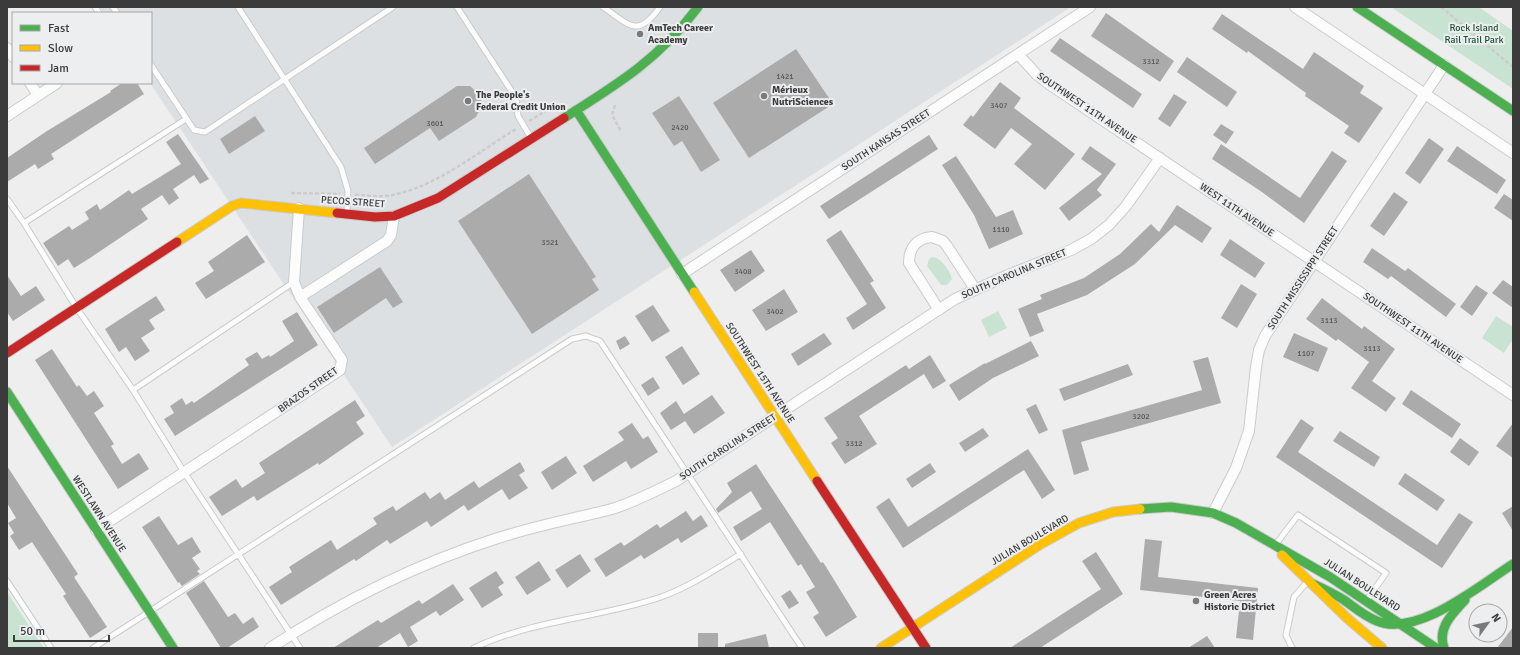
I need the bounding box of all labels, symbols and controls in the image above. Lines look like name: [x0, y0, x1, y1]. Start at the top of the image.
legend: [12, 12, 152, 84]
text: Fast: [48, 21, 69, 36]
place label: AmTech Career Academy: [648, 22, 713, 46]
park label: Rock Island Rail Trail Park: [1444, 22, 1504, 46]
marker: AmTech Career Academy: [635, 29, 645, 39]
text: Slow: [48, 41, 73, 56]
house number: 3312: [1142, 56, 1160, 66]
text: Jam: [48, 61, 69, 76]
street label: SOUTHWEST 11TH AVENUE: [1035, 70, 1139, 146]
house number: 1421: [776, 71, 794, 81]
place label: Mérieux NutriSciences: [772, 84, 834, 108]
place label: The People's Federal Credit Union: [476, 89, 566, 113]
marker: Mérieux NutriSciences: [759, 91, 769, 101]
marker: The People's Federal Credit Union: [463, 96, 473, 106]
house number: 3407: [990, 100, 1008, 110]
street label: SOUTH KANSAS STREET: [839, 107, 933, 173]
house number: 3601: [426, 118, 444, 128]
house number: 2420: [671, 122, 689, 132]
street label: WEST 11TH AVENUE: [1197, 181, 1277, 240]
street label: PECOS STREET: [321, 194, 385, 210]
house number: 1110: [992, 224, 1010, 234]
street label: SOUTH MISSISSIPPI STREET: [1265, 224, 1341, 332]
house number: 3521: [541, 237, 559, 247]
street label: SOUTH CAROLINA STREET: [960, 246, 1068, 302]
house number: 3408: [734, 266, 752, 276]
street label: SOUTHWEST 11TH AVENUE: [1361, 290, 1465, 366]
house number: 3402: [766, 306, 784, 316]
house number: 3113: [1320, 315, 1338, 325]
street label: SOUTHWEST 15TH AVENUE: [723, 320, 797, 426]
house number: 3113: [1363, 343, 1381, 353]
house number: 1107: [1297, 348, 1315, 358]
street label: BRAZOS STREET: [276, 365, 340, 415]
street label: SOUTH CAROLINA STREET: [677, 411, 779, 483]
house number: 3202: [1132, 411, 1150, 421]
house number: 3312: [845, 438, 863, 448]
street label: WESTLAWN AVENUE: [70, 473, 128, 555]
street label: JULIAN BOULEVARD: [989, 512, 1071, 568]
street label: JULIAN BOULEVARD: [1322, 556, 1402, 614]
place label: Green Acres Historic District: [1204, 589, 1275, 613]
marker: Green Acres Historic District: [1191, 596, 1201, 606]
north arrow: [1468, 603, 1508, 643]
text: N: [1488, 611, 1504, 625]
scale bar: [14, 617, 109, 643]
text: 50 m: [20, 624, 45, 639]

